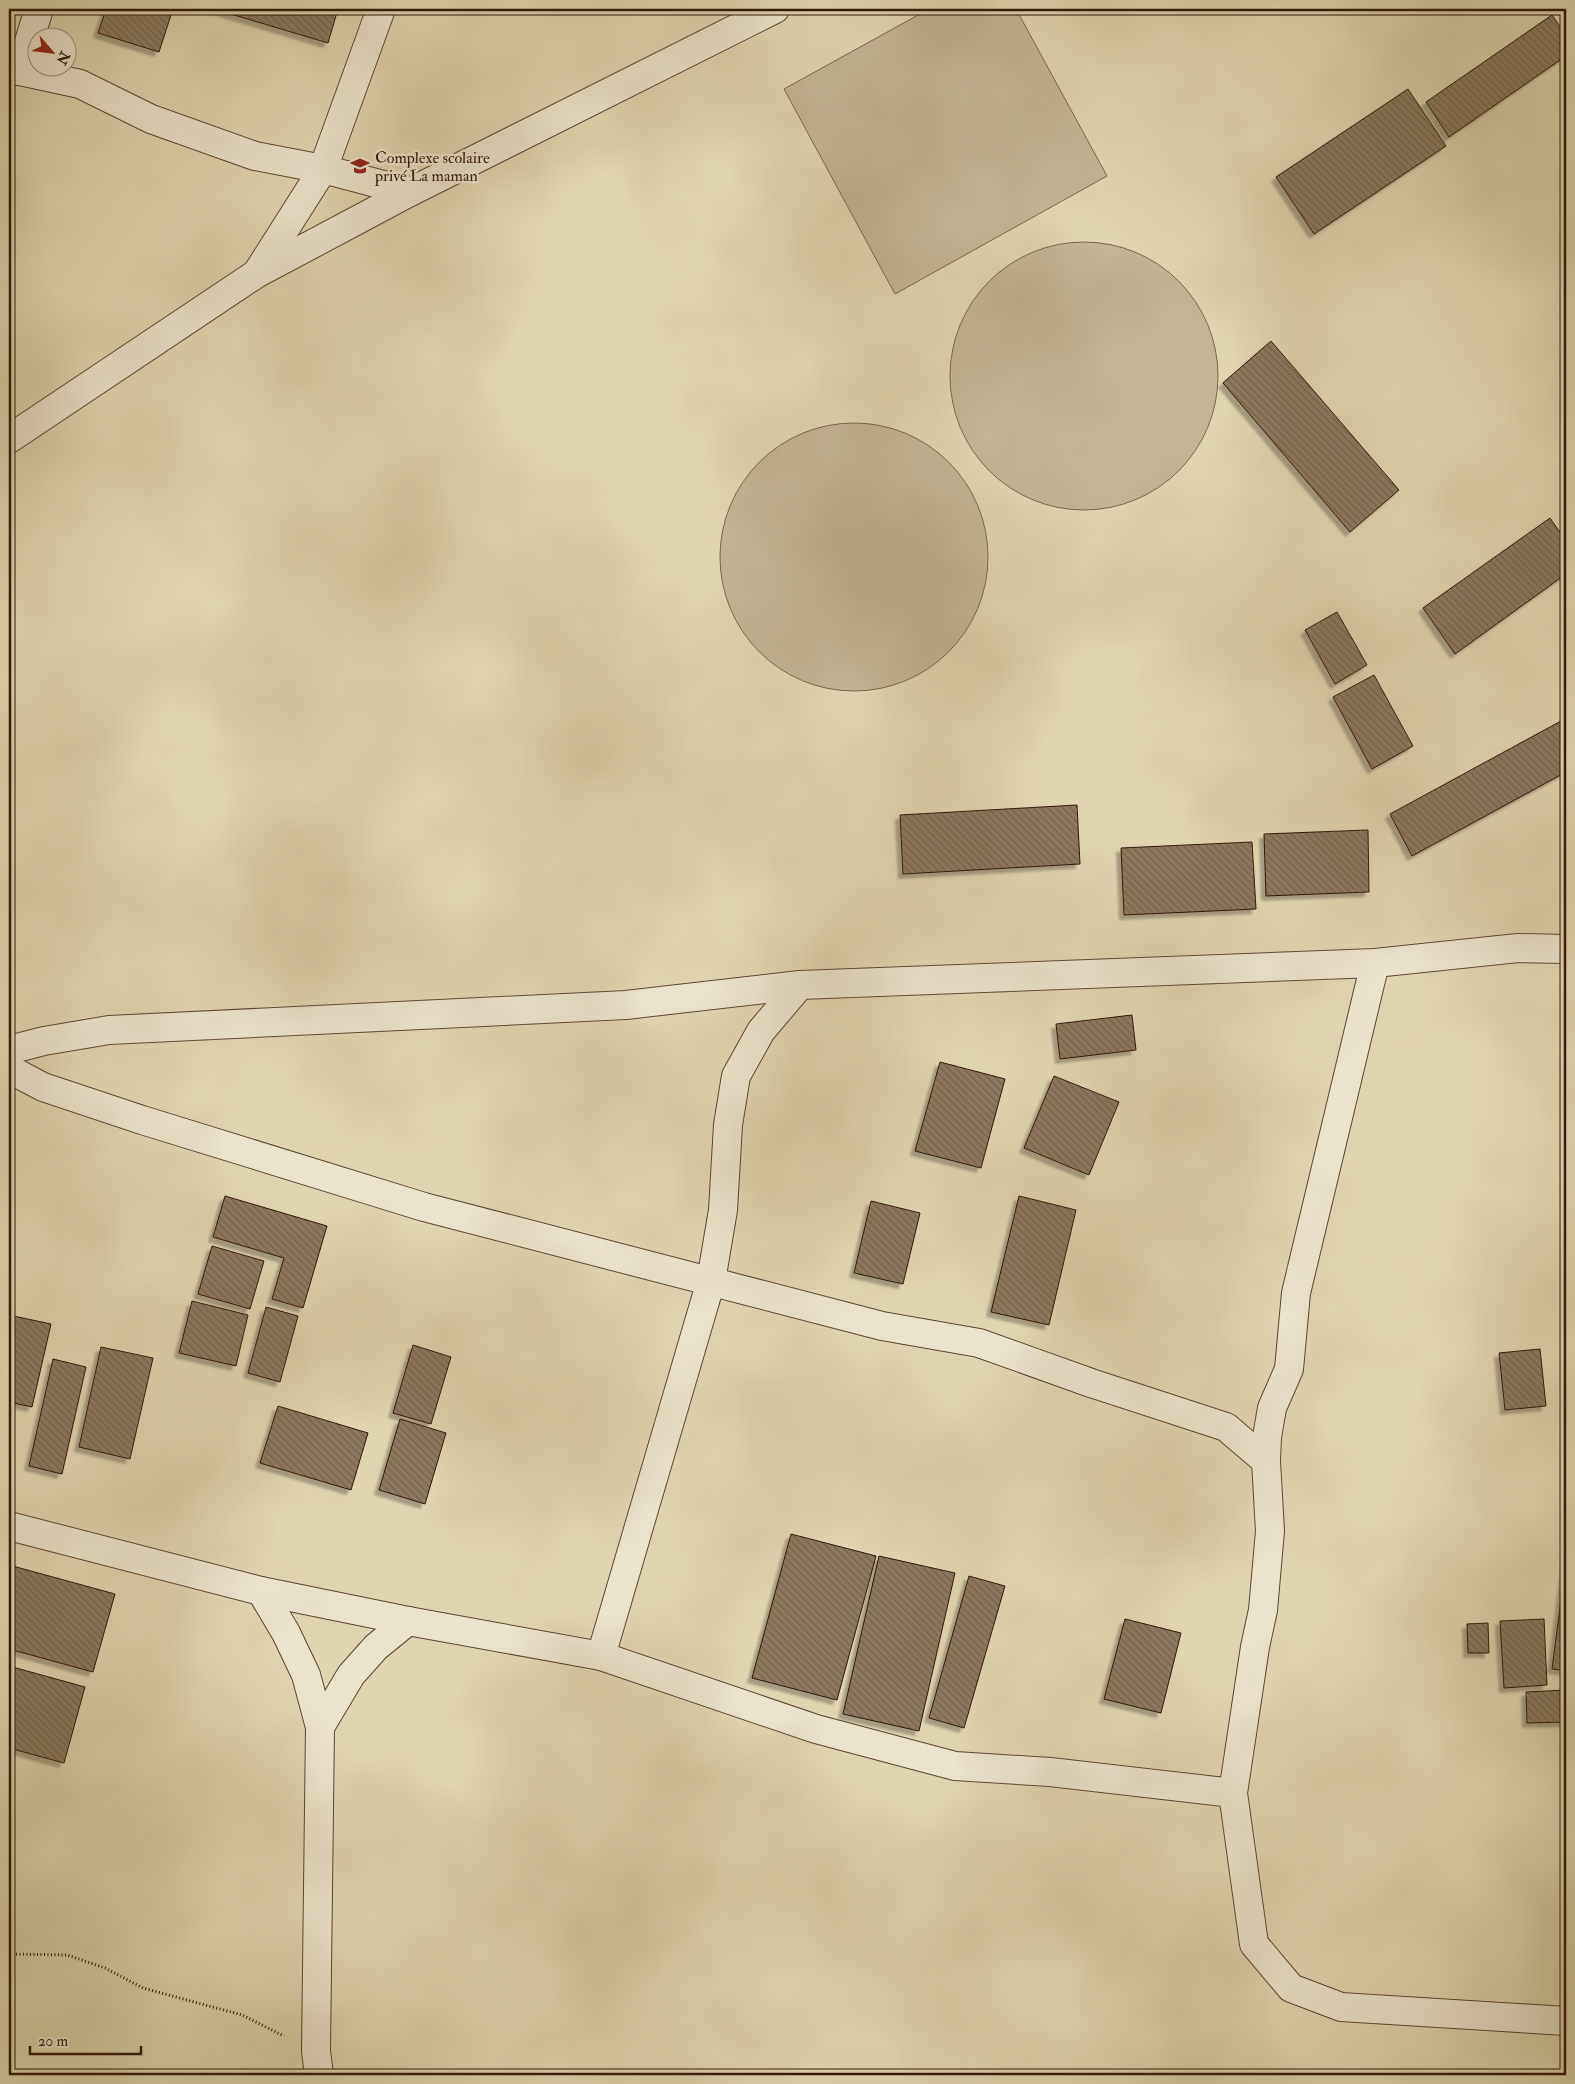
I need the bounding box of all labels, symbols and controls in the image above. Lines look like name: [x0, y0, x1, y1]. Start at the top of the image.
north arrow: [28, 28, 78, 78]
text: N: [52, 47, 74, 68]
place label: Complexe scolaire privé La maman: [374, 148, 490, 187]
school or university icon: Complexe scolaire privé La maman: [349, 155, 371, 177]
scale bar: [30, 2024, 141, 2056]
text: 20 m: [38, 2032, 68, 2051]

